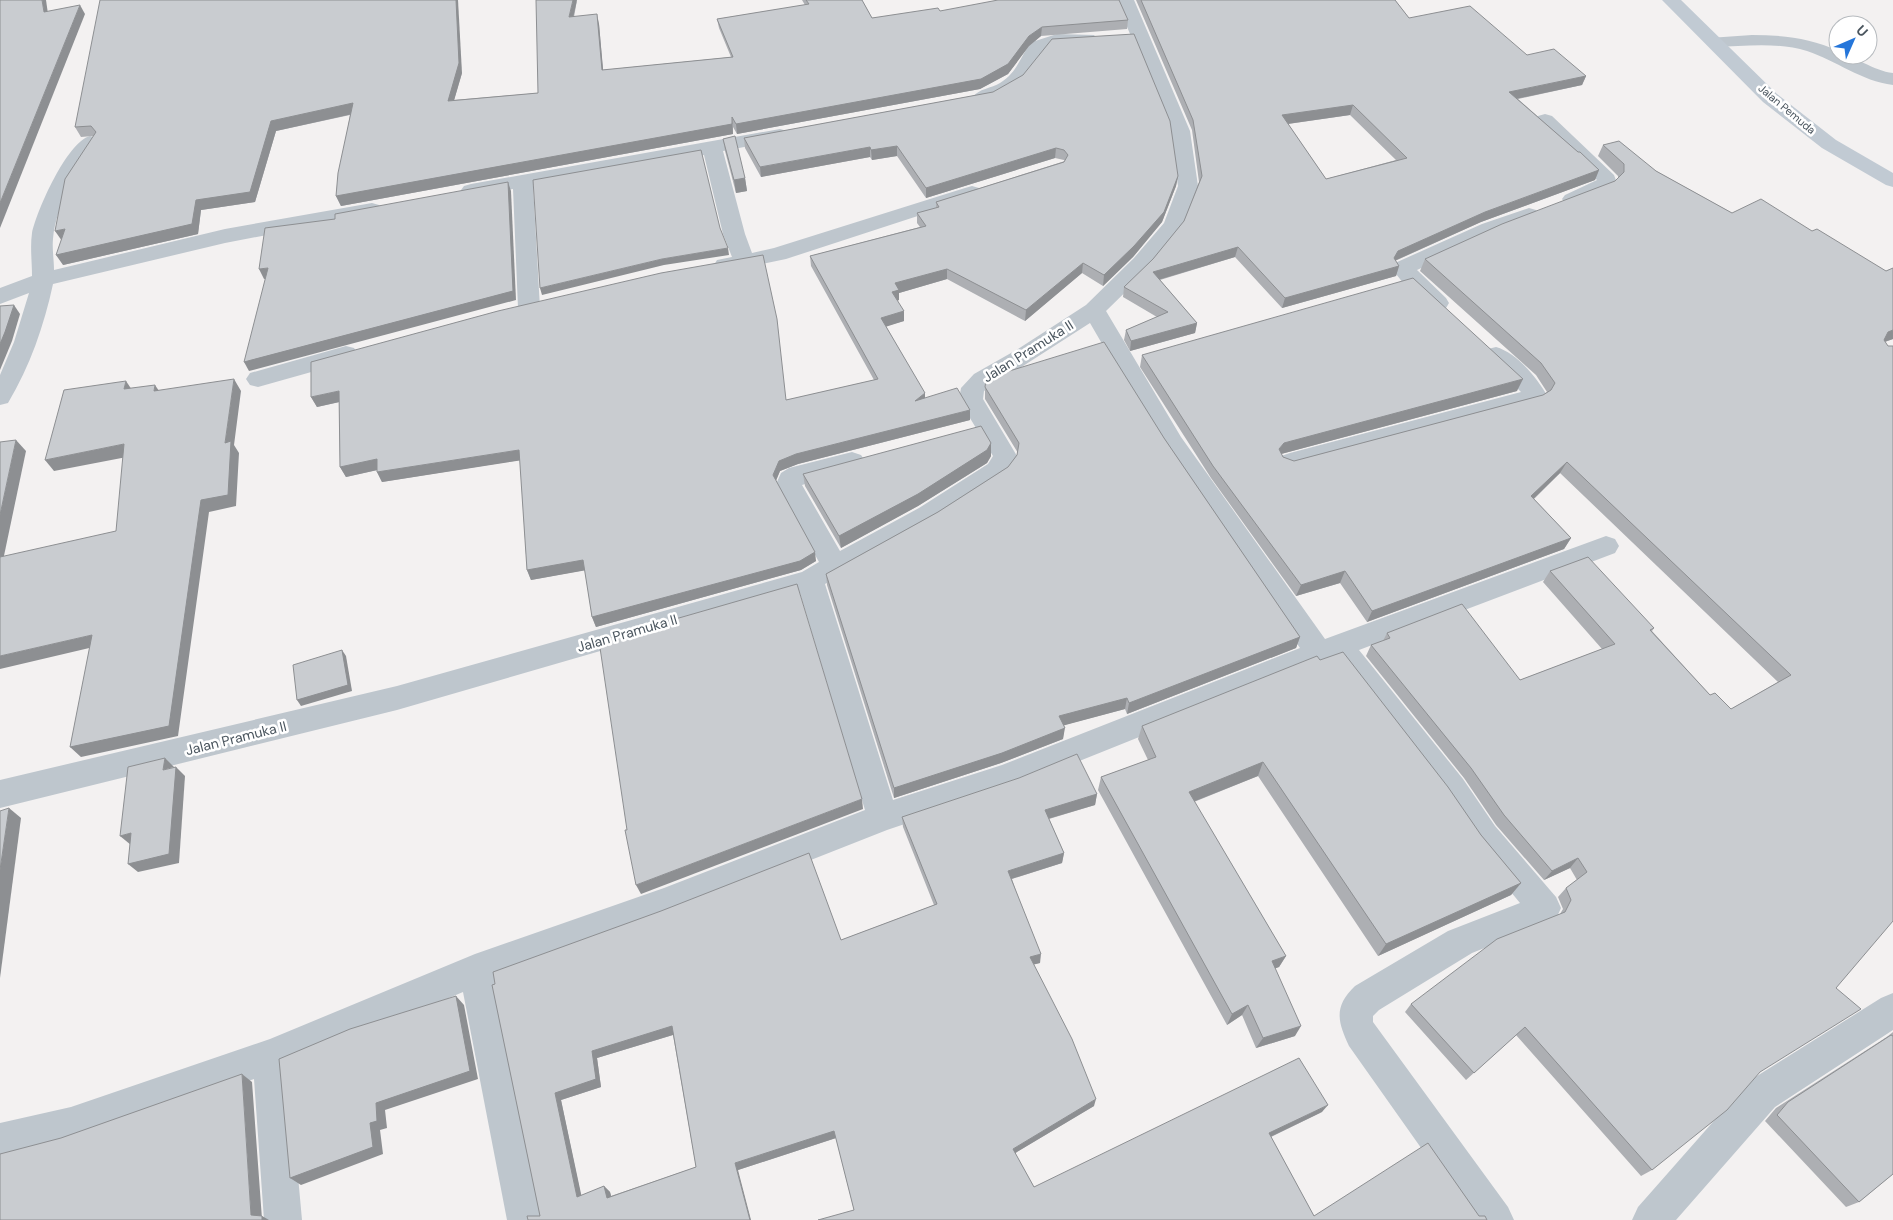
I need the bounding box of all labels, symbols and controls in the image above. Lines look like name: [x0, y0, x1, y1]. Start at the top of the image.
north arrow: [1828, 15, 1878, 65]
text: U: [1852, 21, 1872, 41]
street label: Jalan Pemuda: [1756, 81, 1819, 137]
street label: Jalan Pramuka II: [979, 316, 1077, 386]
street label: Jalan Pramuka II: [575, 610, 679, 656]
street label: Jalan Pramuka II: [184, 717, 288, 759]

